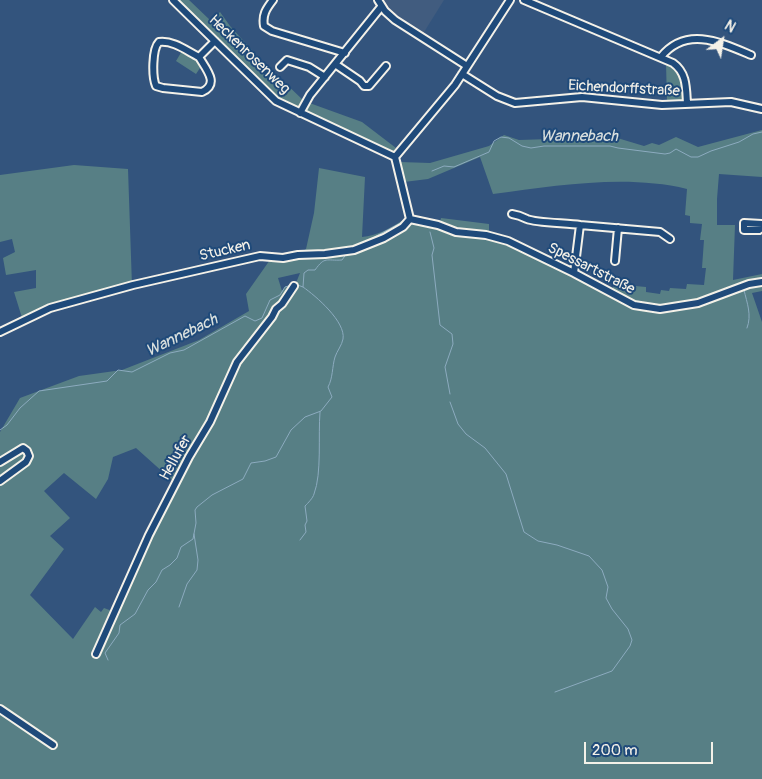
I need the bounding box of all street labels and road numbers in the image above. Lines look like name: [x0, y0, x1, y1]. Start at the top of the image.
street label: Heckenrosenweg: [205, 12, 293, 98]
street label: Eichendorffstraße: [568, 77, 680, 101]
street label: Stucken: [198, 236, 252, 266]
street label: Spessartstraße: [544, 239, 638, 299]
street label: Hellufer: [156, 432, 196, 484]

